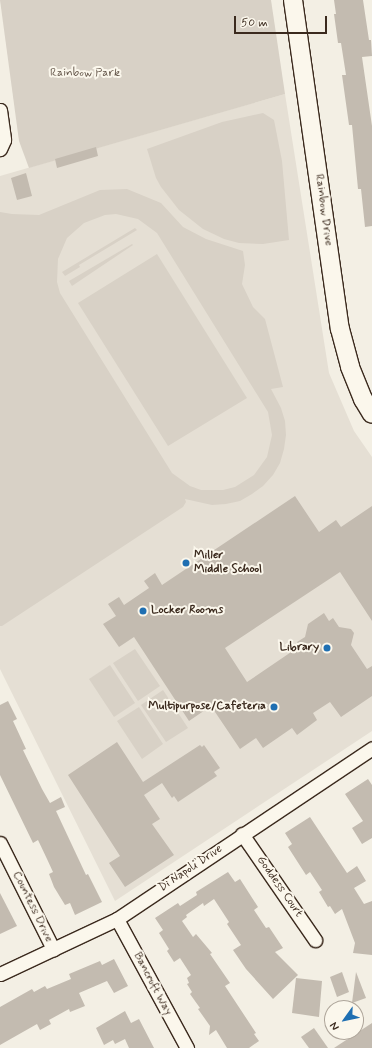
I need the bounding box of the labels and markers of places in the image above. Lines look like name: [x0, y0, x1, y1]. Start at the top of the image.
place label: Miller Middle School: [194, 549, 263, 577]
marker: Miller Middle School: [181, 558, 191, 568]
place label: Locker Rooms: [151, 604, 222, 618]
marker: Locker Rooms: [138, 606, 148, 616]
place label: Library: [280, 641, 319, 655]
marker: Library: [322, 643, 332, 653]
place label: Multipurpose/Cafeteria: [148, 700, 266, 714]
marker: Multipurpose/Cafeteria: [269, 702, 279, 712]

